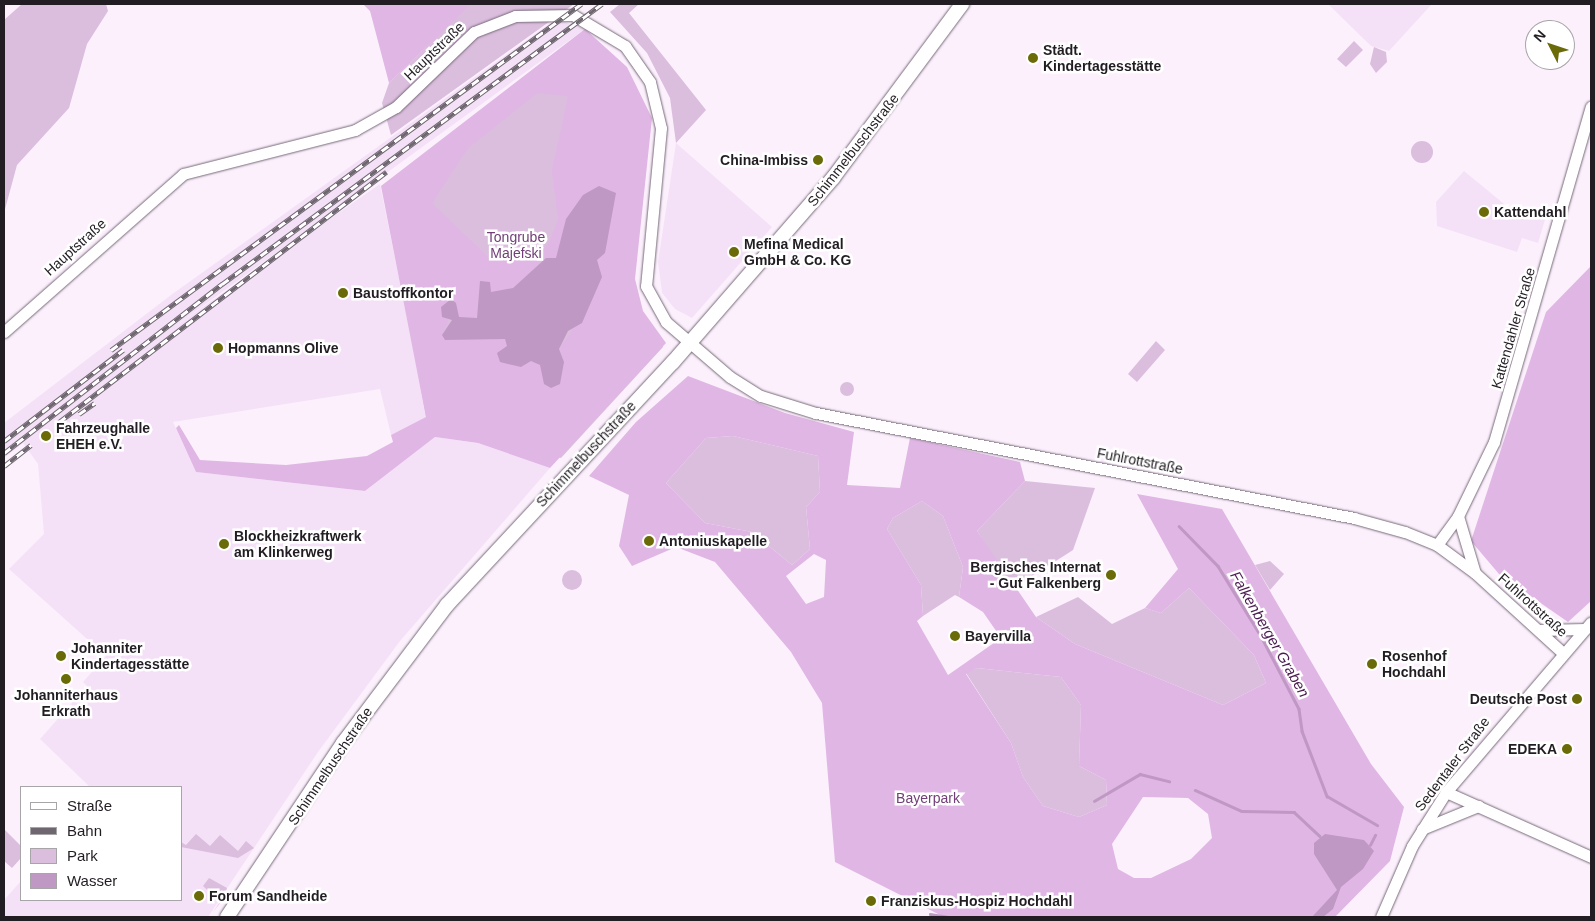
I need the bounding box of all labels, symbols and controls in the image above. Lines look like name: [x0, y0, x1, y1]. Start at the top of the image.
street label: Hauptstraße: [400, 18, 468, 84]
north arrow: [1525, 20, 1575, 70]
text: N: [1530, 27, 1549, 45]
place label: Städt. Kindertagesstätte: [1043, 42, 1161, 74]
marker: Städt. Kindertagesstätte: [1027, 52, 1039, 64]
street label: Schimmelbuschstraße: [804, 90, 902, 210]
place label: China-Imbiss: [720, 152, 808, 168]
marker: China-Imbiss: [812, 154, 824, 166]
place label: Kattendahl: [1494, 204, 1566, 220]
marker: Kattendahl: [1478, 206, 1490, 218]
street label: Hauptstraße: [41, 215, 109, 279]
park label: Tongrube Majefski: [487, 229, 545, 262]
place label: Mefina Medical GmbH & Co. KG: [744, 236, 851, 268]
marker: Mefina Medical GmbH & Co. KG: [728, 246, 740, 258]
street label: Kattendahler Straße: [1488, 265, 1538, 391]
place label: Baustoffkontor: [353, 285, 453, 301]
marker: Baustoffkontor: [337, 287, 349, 299]
place label: Hopmanns Olive: [228, 340, 338, 356]
marker: Hopmanns Olive: [212, 342, 224, 354]
street label: Schimmelbuschstraße: [533, 398, 639, 510]
place label: Fahrzeughalle EHEH e.V.: [56, 420, 150, 452]
marker: Fahrzeughalle EHEH e.V.: [40, 430, 52, 442]
street label: Fuhlrottstraße: [1096, 444, 1184, 478]
place label: Blockheizkraftwerk am Klinkerweg: [234, 528, 362, 560]
place label: Antoniuskapelle: [659, 533, 767, 549]
marker: Antoniuskapelle: [643, 535, 655, 547]
marker: Blockheizkraftwerk am Klinkerweg: [218, 538, 230, 550]
place label: Bergisches Internat - Gut Falkenberg: [970, 559, 1101, 592]
water label: Falkenberger Graben: [1227, 568, 1313, 700]
marker: Bergisches Internat - Gut Falkenberg: [1105, 569, 1117, 581]
street label: Fuhlrottstraße: [1495, 570, 1571, 640]
place label: Bayervilla: [965, 628, 1031, 644]
marker: Bayervilla: [949, 630, 961, 642]
place label: Johanniter Kindertagesstätte: [71, 640, 189, 672]
place label: Rosenhof Hochdahl: [1382, 648, 1447, 680]
marker: Johanniter Kindertagesstätte: [55, 650, 67, 662]
marker: Rosenhof Hochdahl: [1366, 658, 1378, 670]
marker: Johanniterhaus Erkrath: [60, 673, 72, 685]
place label: Johanniterhaus Erkrath: [14, 687, 118, 720]
place label: Deutsche Post: [1470, 691, 1567, 707]
marker: Deutsche Post: [1571, 693, 1583, 705]
street label: Schimmelbuschstraße: [284, 704, 376, 828]
street label: Sedentaler Straße: [1411, 714, 1493, 814]
place label: EDEKA: [1508, 741, 1557, 757]
marker: EDEKA: [1561, 743, 1573, 755]
legend: [20, 786, 182, 901]
park label: Bayerpark: [896, 790, 960, 806]
text: Straße: [67, 797, 112, 814]
text: Bahn: [67, 822, 102, 839]
text: Park: [67, 847, 98, 864]
text: Wasser: [67, 872, 117, 889]
place label: Forum Sandheide: [209, 888, 327, 904]
marker: Forum Sandheide: [193, 890, 205, 902]
place label: Franziskus-Hospiz Hochdahl: [881, 893, 1072, 909]
marker: Franziskus-Hospiz Hochdahl: [865, 895, 877, 907]

